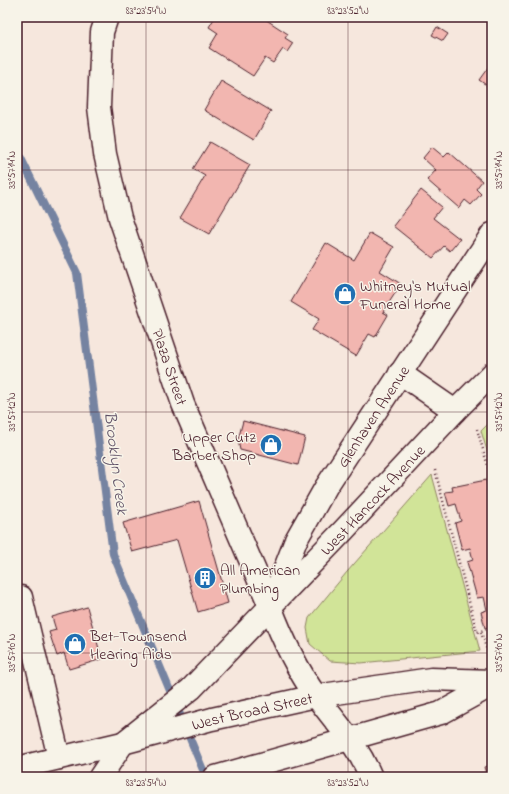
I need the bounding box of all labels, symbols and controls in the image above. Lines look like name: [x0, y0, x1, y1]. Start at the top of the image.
text: 83°23'54"W: [126, 4, 167, 19]
text: 83°23'52"W: [327, 4, 369, 19]
text: 33°57'14"N: [5, 151, 20, 189]
text: 33°57'14"N: [492, 151, 507, 189]
place label: Whitney's Mutual Funeral Home: [359, 275, 471, 317]
shop icon: Whitney's Mutual Funeral Home: [332, 281, 358, 307]
street label: Plaza Street: [144, 326, 193, 409]
street label: Glenhaven Avenue: [332, 361, 417, 473]
text: 33°57'12"N: [5, 392, 20, 432]
text: 33°57'12"N: [492, 392, 507, 432]
water label: Brooklyn Creek: [96, 410, 134, 518]
place label: Upper Cutz Barber Shop: [171, 426, 256, 468]
shop icon: Upper Cutz Barber Shop: [258, 432, 284, 458]
street label: West Hancock Avenue: [315, 439, 432, 562]
place label: All American Plumbing: [220, 559, 300, 601]
building icon: All American Plumbing: [192, 565, 218, 591]
place label: Bet-Townsend Hearing Aids: [89, 625, 187, 667]
shop icon: Bet-Townsend Hearing Aids: [62, 631, 88, 657]
text: 33°57'10"N: [5, 634, 20, 672]
text: 33°57'10"N: [492, 634, 507, 672]
street label: West Broad Street: [189, 687, 316, 738]
text: 83°23'54"W: [126, 776, 167, 791]
text: 83°23'52"W: [327, 776, 369, 791]

